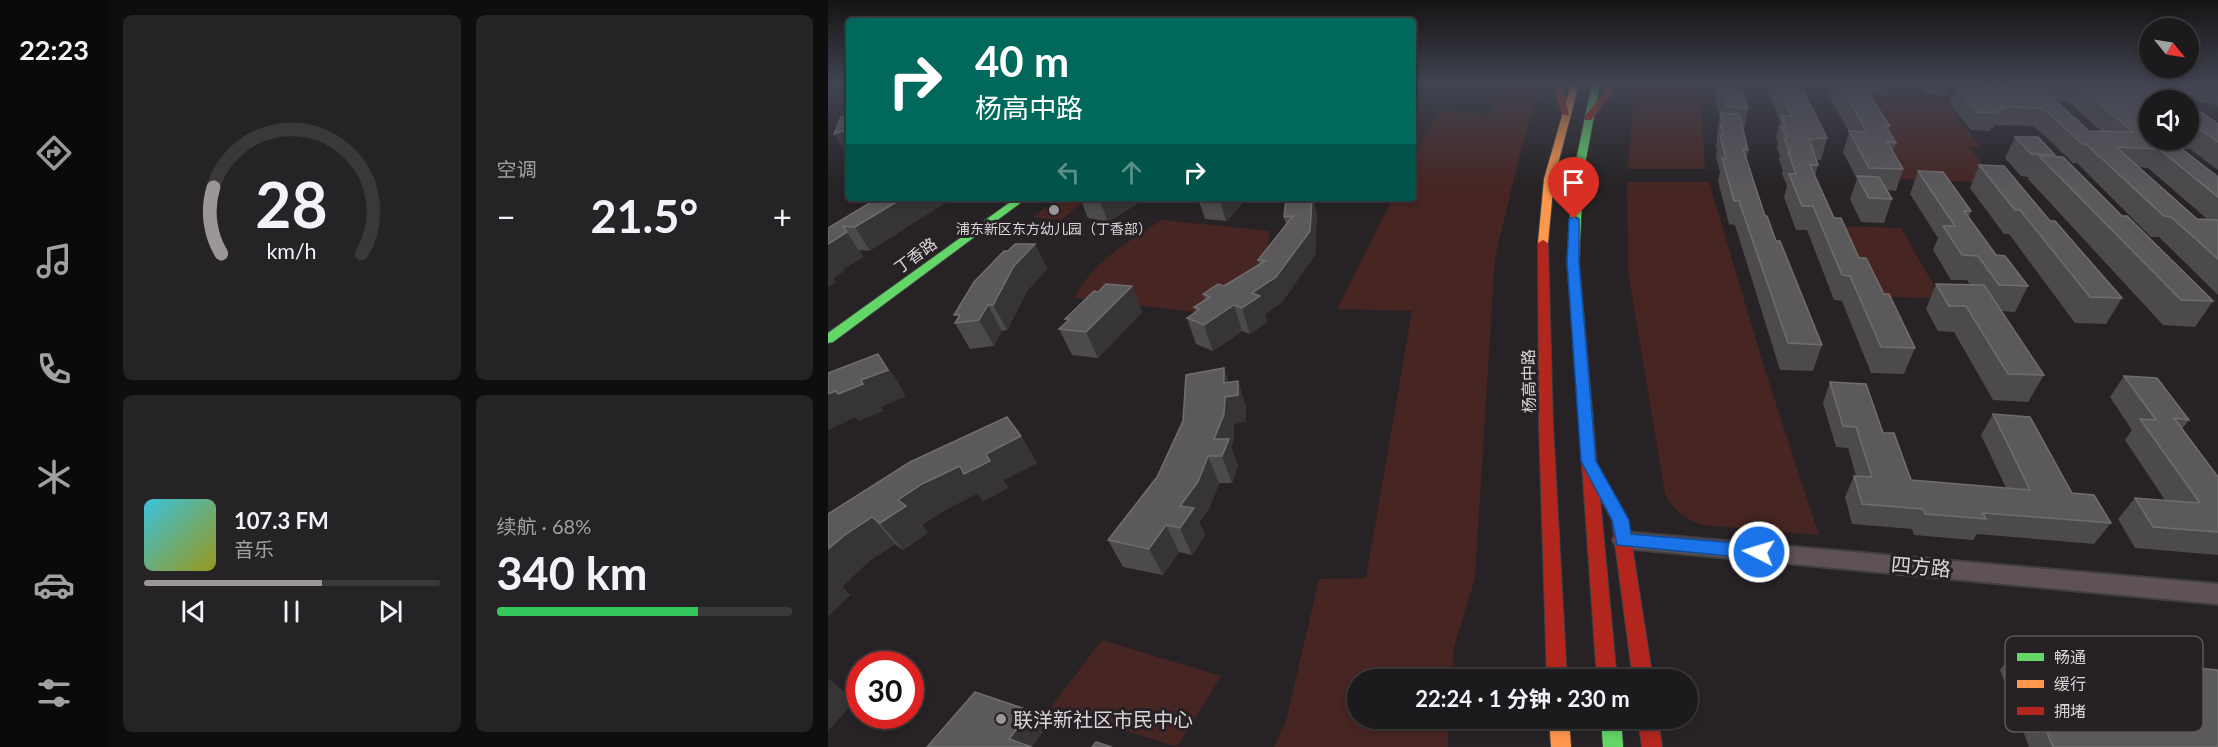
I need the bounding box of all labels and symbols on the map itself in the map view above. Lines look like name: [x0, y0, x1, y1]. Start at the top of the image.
north arrow: [2139, 18, 2199, 78]
pin: [1548, 157, 1599, 219]
marker: 浦东新区东方幼儿园（丁香部）: [1047, 203, 1061, 217]
place label: 浦东新区东方幼儿园（丁香部）: [956, 220, 1152, 237]
street label: 丁香路: [890, 233, 940, 277]
street label: 杨高中路: [1518, 349, 1538, 413]
position arrow: [1727, 520, 1791, 584]
street label: 四方路: [1890, 551, 1952, 581]
legend: [2005, 636, 2203, 732]
text: 畅通: [2054, 647, 2086, 666]
speed limit sign: 30: [846, 651, 924, 729]
text: 缓行: [2054, 674, 2086, 693]
text: 拥堵: [2054, 701, 2086, 720]
place label: 联洋新社区市民中心: [1013, 707, 1193, 731]
marker: 联洋新社区市民中心: [994, 712, 1008, 726]

